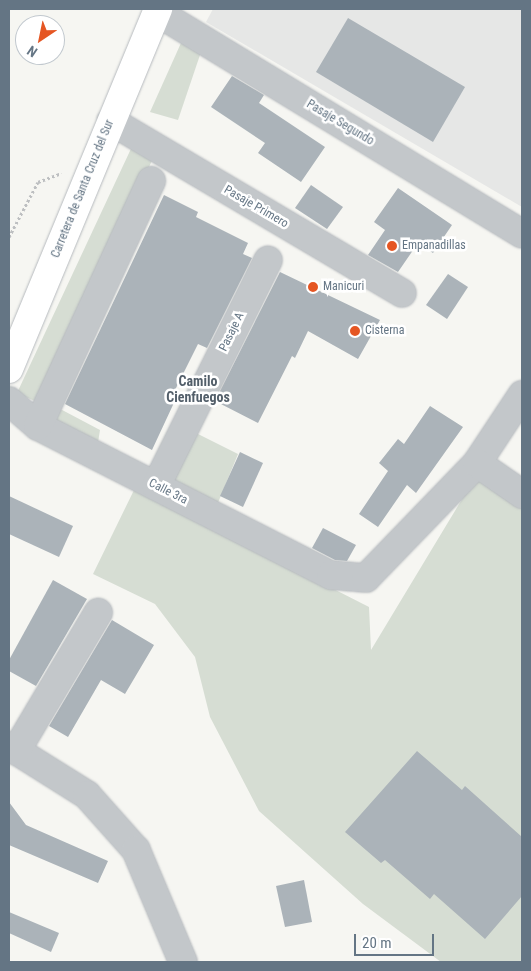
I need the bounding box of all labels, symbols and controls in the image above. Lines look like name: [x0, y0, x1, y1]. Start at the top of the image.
north arrow: [15, 15, 65, 65]
text: N: [24, 43, 40, 61]
street label: Pasaje Segundo: [304, 97, 376, 149]
street label: Carretera de Santa Cruz del Sur: [49, 118, 117, 260]
street label: Pasaje Primero: [221, 183, 291, 231]
place label: Empanadillas: [402, 239, 466, 253]
marker: Empanadillas: [386, 240, 398, 252]
place label: Manicuri: [323, 280, 364, 294]
marker: Manicuri: [307, 281, 319, 293]
street label: Pasaje A: [216, 310, 248, 354]
place label: Cisterna: [365, 324, 404, 338]
marker: Cisterna: [349, 325, 361, 337]
district label: Camilo Cienfuegos: [166, 373, 230, 406]
street label: Calle 3ra: [146, 476, 190, 508]
scale bar: [356, 924, 436, 956]
text: 20 m: [362, 934, 392, 952]

